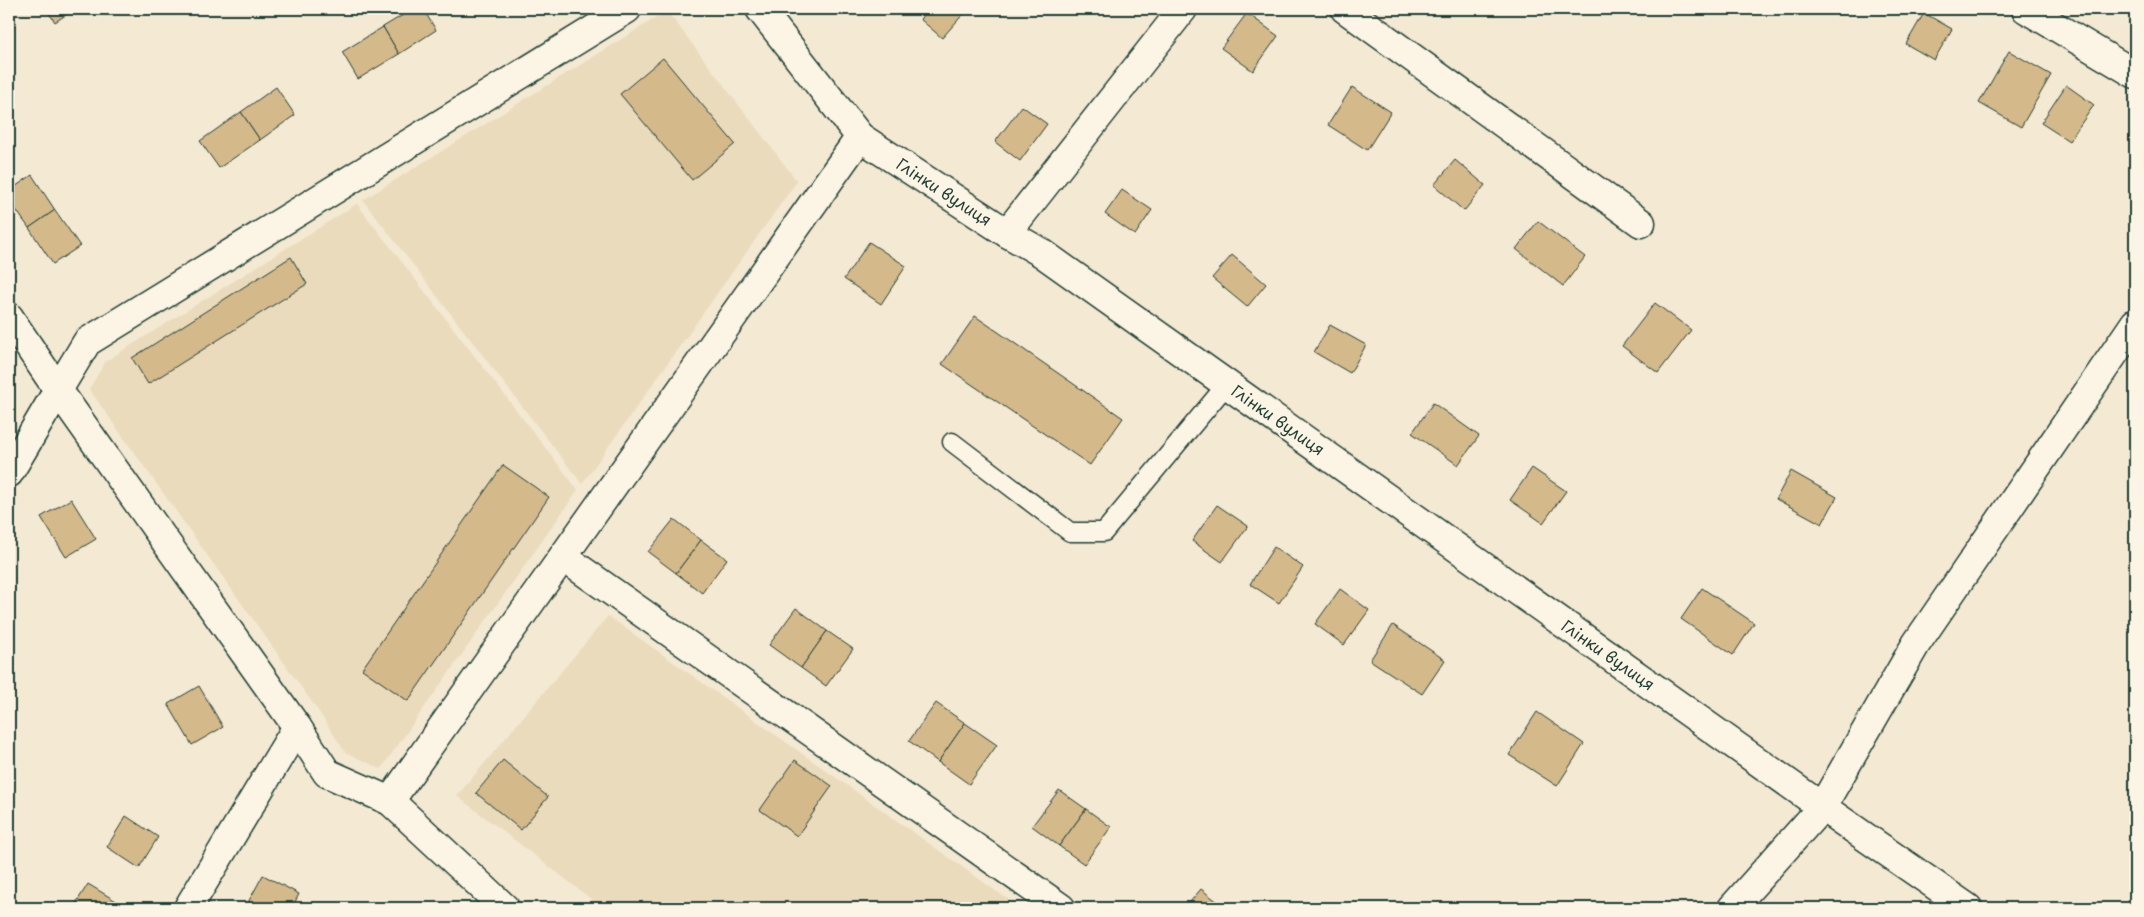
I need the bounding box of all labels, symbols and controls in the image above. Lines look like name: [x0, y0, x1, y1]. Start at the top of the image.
street label: Глінки вулиця: [892, 151, 997, 231]
street label: Глінки вулиця: [1227, 378, 1330, 460]
street label: Глінки вулиця: [1557, 613, 1660, 695]

